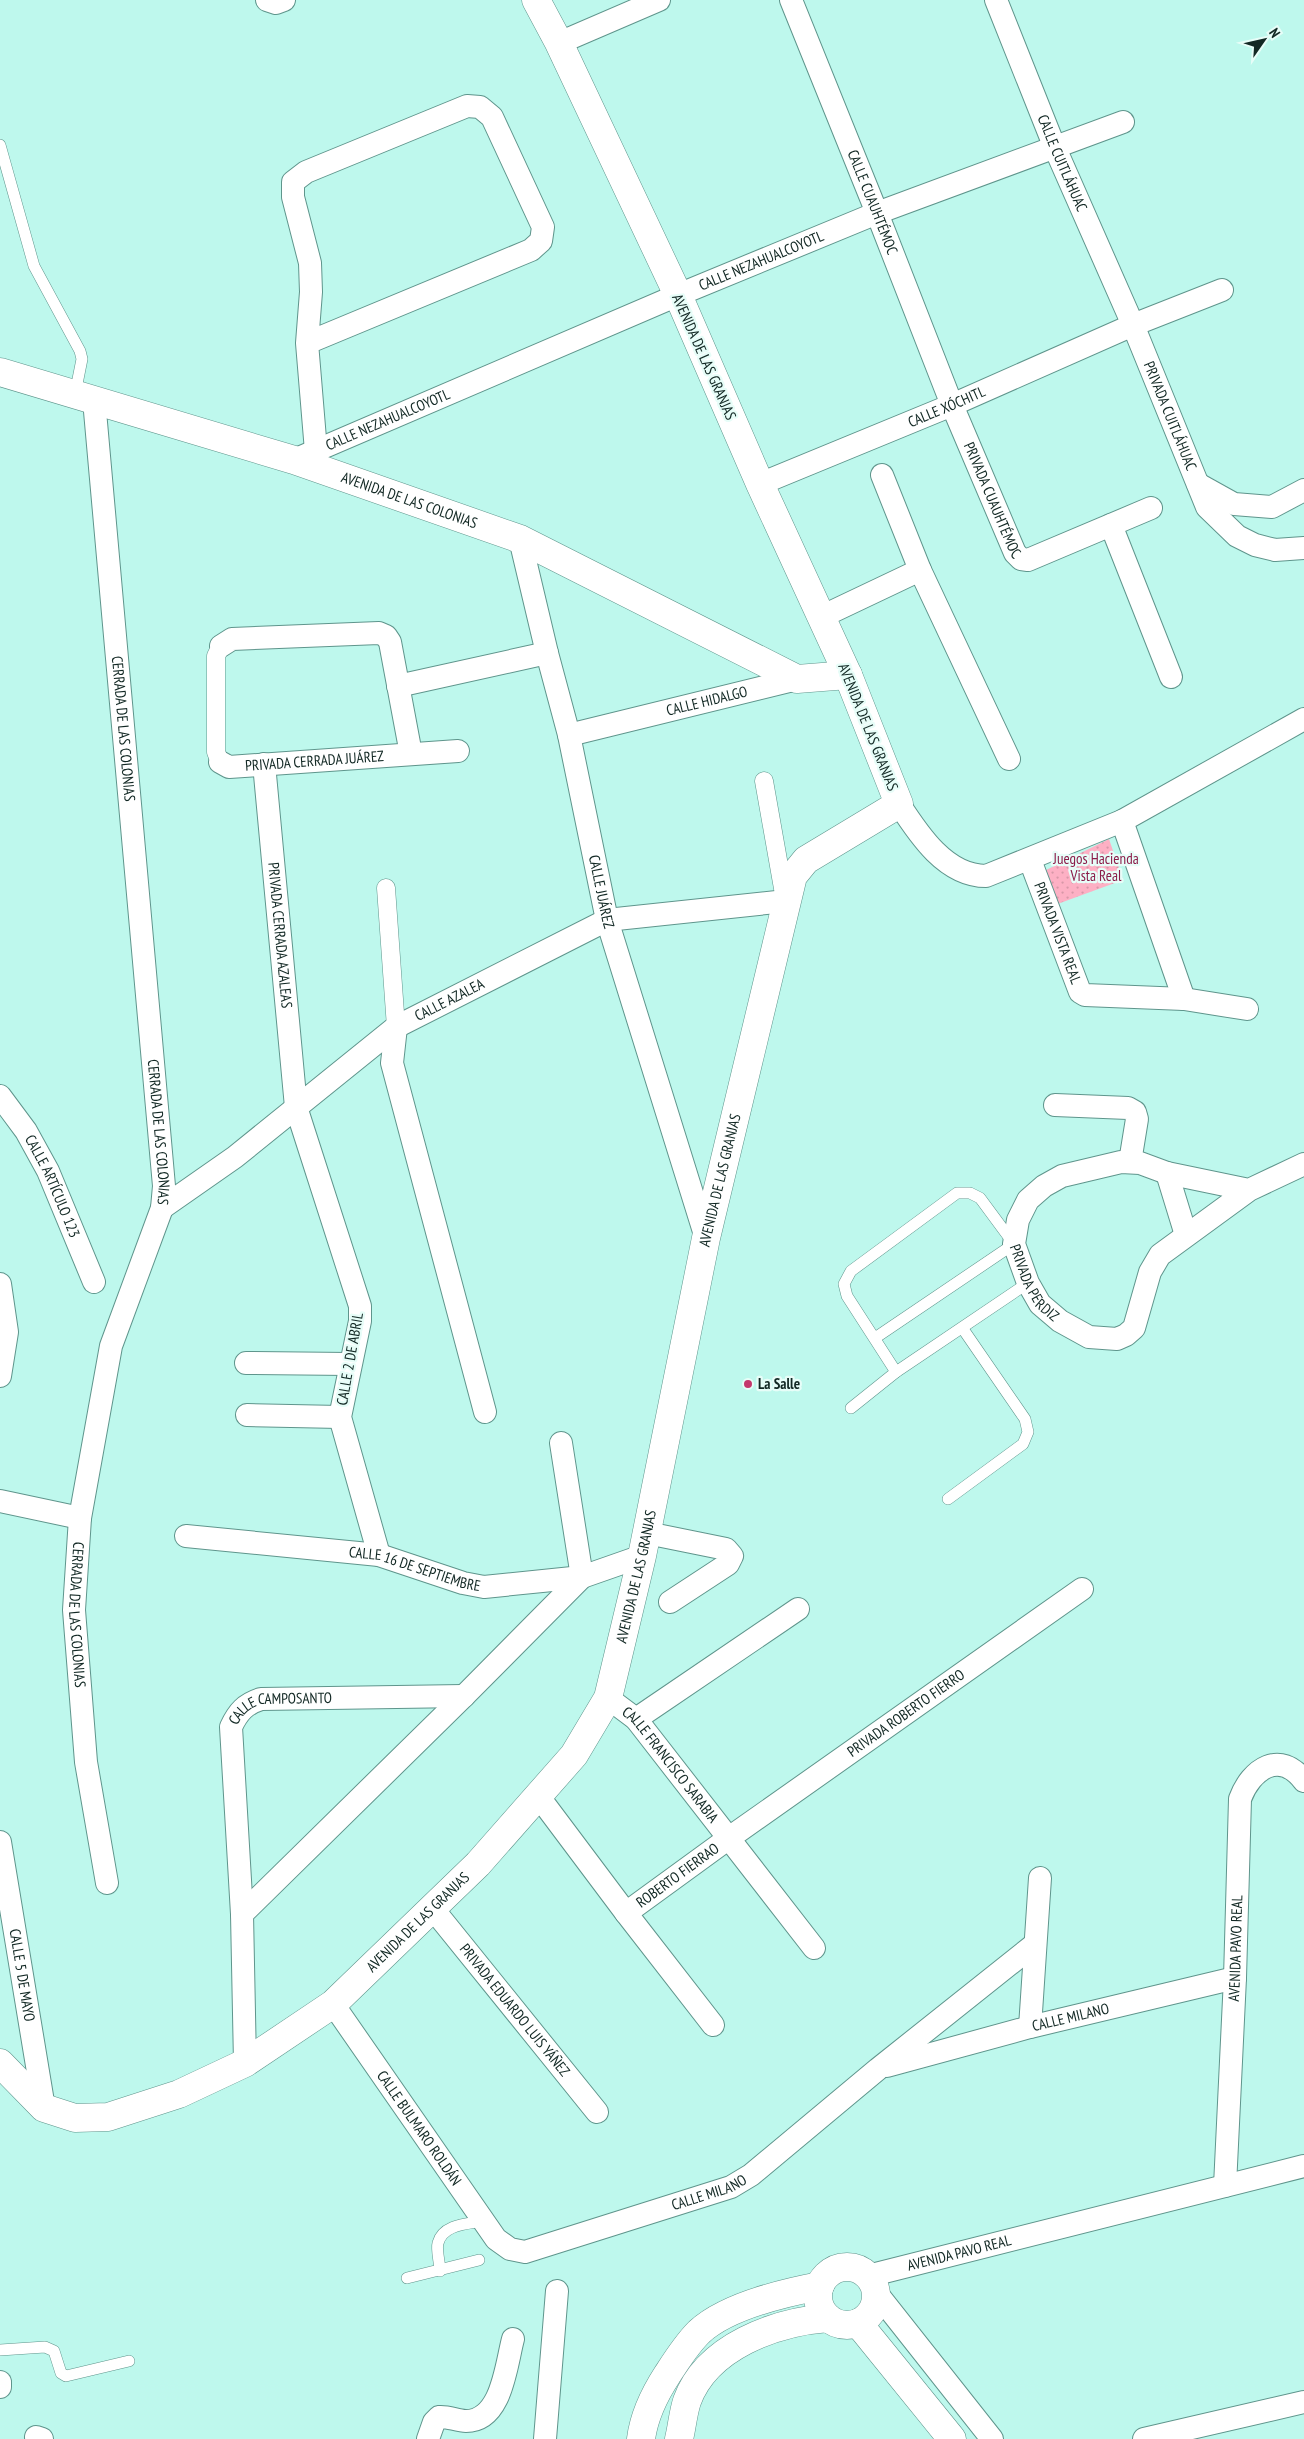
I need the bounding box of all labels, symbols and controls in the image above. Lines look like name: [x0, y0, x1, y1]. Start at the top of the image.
north arrow: [1239, 15, 1289, 65]
text: N: [1265, 25, 1284, 41]
street label: CALLE CUITLÁHUAC: [1034, 112, 1092, 214]
street label: CALLE CUAUHTÉMOC: [843, 147, 902, 257]
street label: CALLE NEZAHUALCOYOTL: [696, 226, 827, 294]
street label: AVENIDA DE LAS GRANJAS: [668, 291, 741, 423]
street label: PRIVADA CUITLÁHUAC: [1140, 358, 1201, 473]
street label: CALLE XÓCHITL: [905, 381, 989, 431]
street label: CALLE NEZAHUALCOYOTL: [323, 384, 453, 454]
street label: PRIVADA CUAUHTÉMOC: [960, 439, 1025, 562]
street label: AVENIDA DE LAS COLONIAS: [339, 467, 480, 532]
street label: CERRADA DE LAS COLONIAS: [108, 655, 140, 802]
street label: AVENIDA DE LAS GRANJAS: [834, 660, 903, 793]
street label: CALLE HIDALGO: [664, 682, 749, 720]
street label: PRIVADA CERRADA JUÁREZ: [244, 746, 385, 775]
park label: Juegos Hacienda Vista Real: [1052, 849, 1139, 885]
street label: CALLE JUÁREZ: [585, 853, 619, 931]
street label: PRIVADA CERRADA AZALEAS: [264, 861, 297, 1009]
street label: PRIVADA VISTA REAL: [1030, 879, 1086, 987]
street label: CALLE AZALEA: [411, 973, 488, 1025]
street label: CERRADA DE LAS COLONIAS: [144, 1059, 174, 1206]
street label: AVENIDA DE LAS GRANJAS: [695, 1112, 745, 1248]
street label: CALLE ARTÍCULO 123: [21, 1131, 85, 1240]
street label: PRIVADA PERDIZ: [1006, 1241, 1064, 1325]
street label: CALLE 2 DE ABRIL: [332, 1310, 367, 1407]
place label: La Salle: [758, 1374, 800, 1393]
marker: La Salle: [742, 1378, 754, 1390]
street label: AVENIDA DE LAS GRANJAS: [612, 1508, 660, 1645]
street label: CERRADA DE LAS COLONIAS: [65, 1541, 90, 1688]
street label: CALLE 16 DE SEPTIEMBRE: [348, 1542, 482, 1595]
street label: PRIVADA ROBERTO FIERRO: [843, 1665, 968, 1761]
street label: CALLE CAMPOSANTO: [224, 1688, 332, 1728]
street label: CALLE FRANCISCO SARABIA: [619, 1702, 724, 1827]
street label: ROBERTO FIERRAO: [632, 1838, 723, 1911]
street label: AVENIDA DE LAS GRANJAS: [362, 1868, 473, 1976]
street label: AVENIDA PAVO REAL: [1224, 1894, 1246, 2002]
street label: CALLE 5 DE MAYO: [6, 1927, 40, 2023]
street label: PRIVADA EDUARDO LUIS YÁÑEZ: [456, 1940, 575, 2080]
street label: CALLE MILANO: [1030, 1998, 1111, 2035]
street label: CALLE BULMARO ROLDÁN: [373, 2067, 466, 2189]
street label: CALLE MILANO: [669, 2170, 750, 2214]
street label: AVENIDA PAVO REAL: [905, 2230, 1014, 2275]

